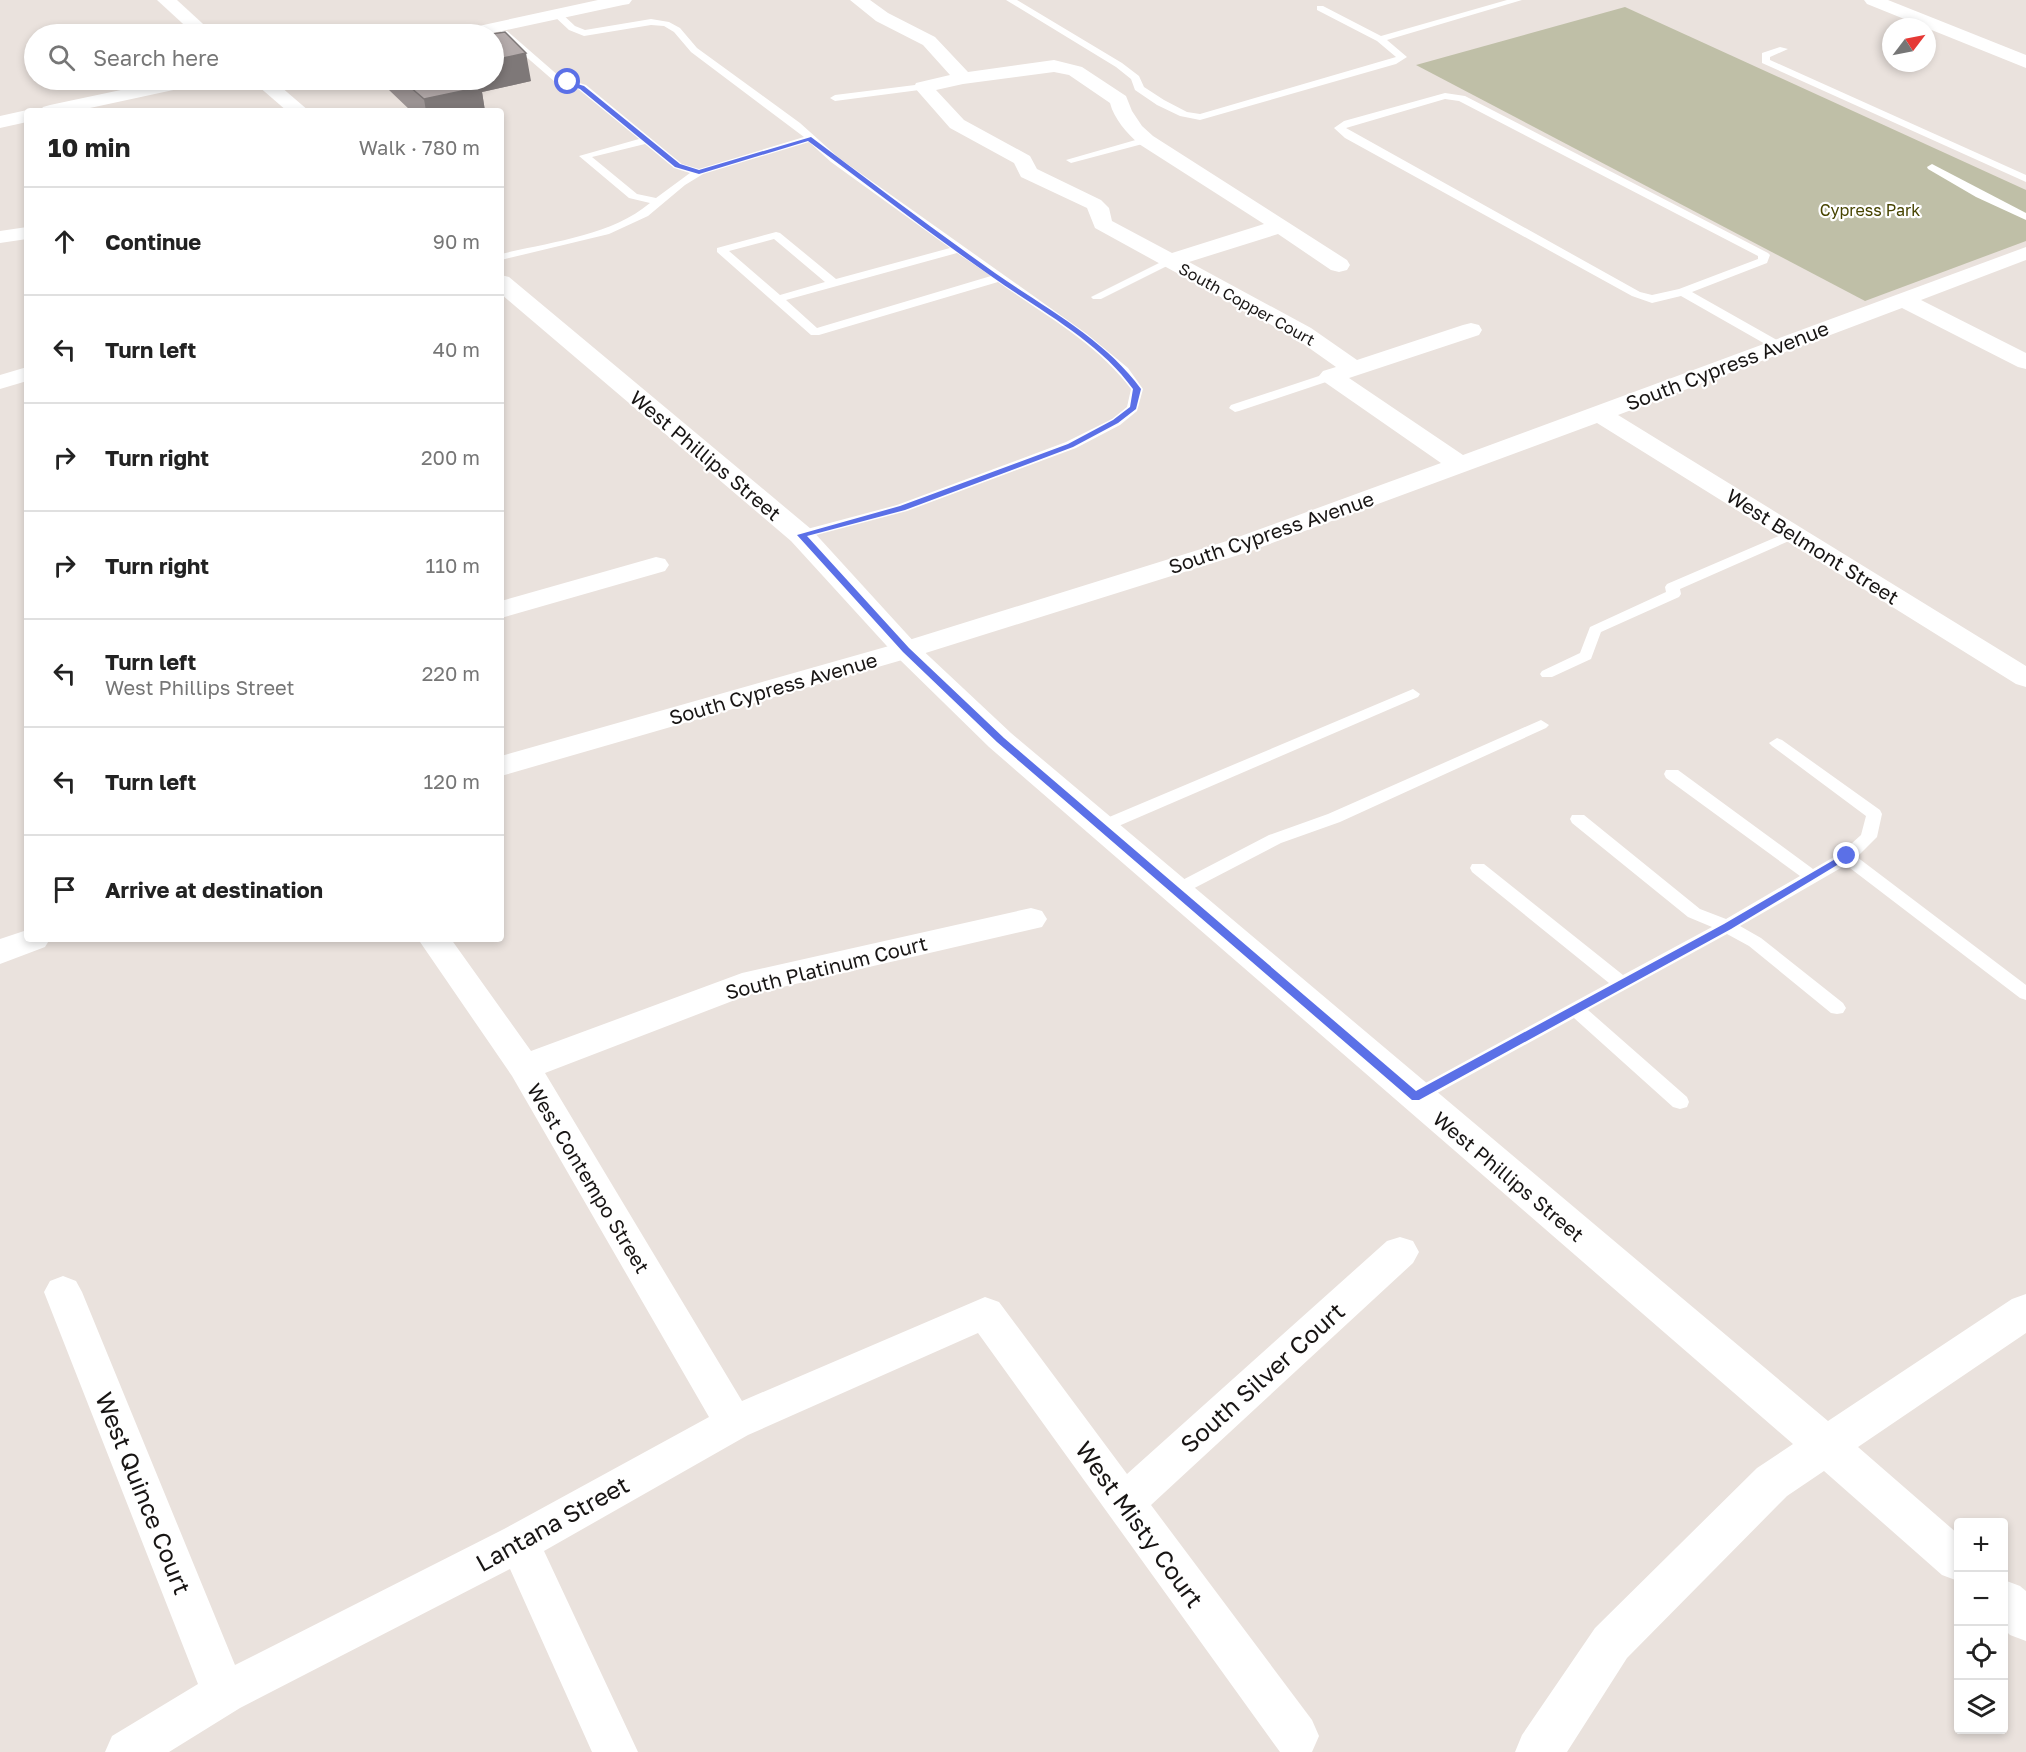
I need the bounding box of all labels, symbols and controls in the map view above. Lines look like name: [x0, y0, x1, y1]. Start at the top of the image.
north arrow: [1882, 18, 1936, 72]
search box: [24, 24, 504, 90]
icon: search: [45, 41, 78, 74]
text: Search here: [93, 44, 219, 71]
route start: [554, 68, 580, 94]
text: 10 min: [48, 132, 130, 163]
text: Walk · 780 m: [359, 135, 480, 159]
park label: Cypress Park: [1820, 200, 1920, 220]
icon: ahead: [48, 225, 81, 258]
text: Continue: [105, 228, 201, 255]
text: 90 m: [433, 229, 480, 253]
street label: South Copper Court: [1175, 258, 1319, 350]
street label: South Cypress Avenue: [1622, 315, 1832, 415]
icon: left: [48, 333, 81, 366]
text: Turn left: [105, 336, 196, 363]
text: 40 m: [433, 337, 480, 361]
street label: West Phillips Street: [626, 385, 786, 525]
icon: right: [48, 441, 81, 474]
text: Turn right: [105, 444, 209, 471]
text: 200 m: [421, 445, 480, 469]
street label: West Belmont Street: [1722, 483, 1904, 609]
street label: South Cypress Avenue: [1165, 486, 1377, 578]
icon: right: [48, 549, 81, 582]
text: Turn right: [105, 552, 209, 579]
text: 110 m: [426, 553, 480, 577]
street label: South Cypress Avenue: [666, 647, 880, 729]
text: Turn left: [105, 648, 196, 675]
icon: left: [48, 657, 81, 690]
text: 220 m: [422, 661, 480, 685]
text: West Phillips Street: [105, 675, 295, 699]
icon: left: [48, 765, 81, 798]
text: Turn left: [105, 768, 196, 795]
text: 120 m: [424, 769, 480, 793]
route end: [1833, 842, 1859, 868]
icon: arrive: [48, 873, 81, 906]
text: Arrive at destination: [105, 876, 323, 903]
street label: South Platinum Court: [723, 930, 929, 1004]
street label: West Contempo Street: [523, 1079, 655, 1277]
street label: West Phillips Street: [1429, 1106, 1589, 1246]
street label: South Silver Court: [1174, 1296, 1350, 1458]
street label: West Quince Court: [90, 1388, 198, 1598]
street label: West Misty Court: [1070, 1435, 1210, 1613]
street label: Lantana Street: [470, 1469, 634, 1577]
map controls: [1954, 1518, 2008, 1734]
button: +: [1954, 1518, 2008, 1572]
button: −: [1954, 1572, 2008, 1626]
button: locate: [1954, 1626, 2008, 1680]
button: layers: [1954, 1680, 2008, 1734]

